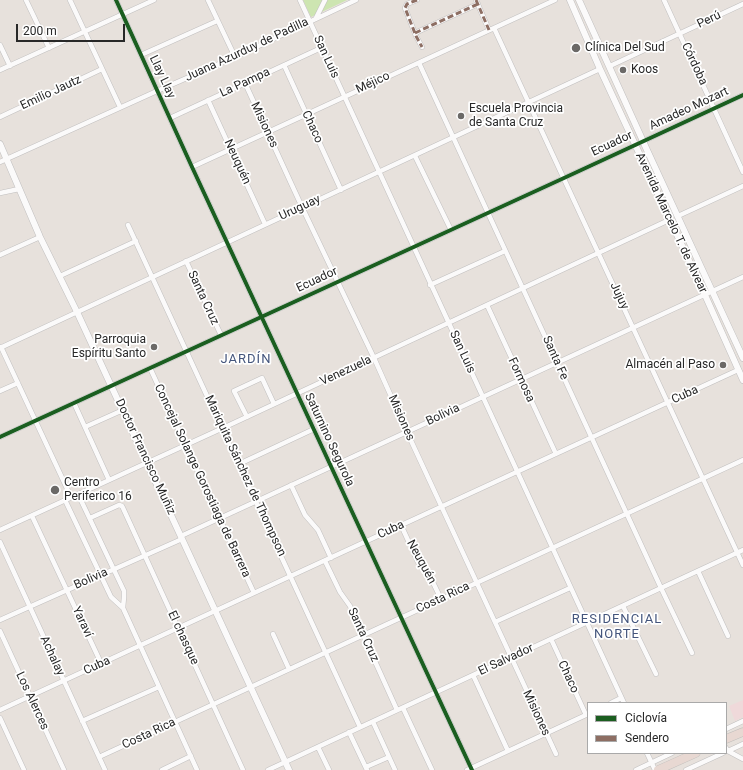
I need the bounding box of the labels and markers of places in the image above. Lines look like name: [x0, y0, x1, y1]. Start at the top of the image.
place label: Clínica Del Sud: [585, 41, 665, 55]
marker: Clínica Del Sud: [570, 42, 582, 54]
place label: Koos: [631, 63, 658, 77]
marker: Koos: [618, 65, 628, 75]
place label: Escuela Provincia de Santa Cruz: [469, 102, 563, 130]
marker: Escuela Provincia de Santa Cruz: [456, 111, 466, 121]
place label: Parroquia Espíritu Santo: [72, 333, 146, 361]
marker: Parroquia Espíritu Santo: [149, 342, 159, 352]
place label: Almacén al Paso: [625, 358, 715, 372]
marker: Almacén al Paso: [718, 360, 728, 370]
place label: Centro Periferico 16: [64, 476, 132, 504]
marker: Centro Periferico 16: [49, 484, 61, 496]

